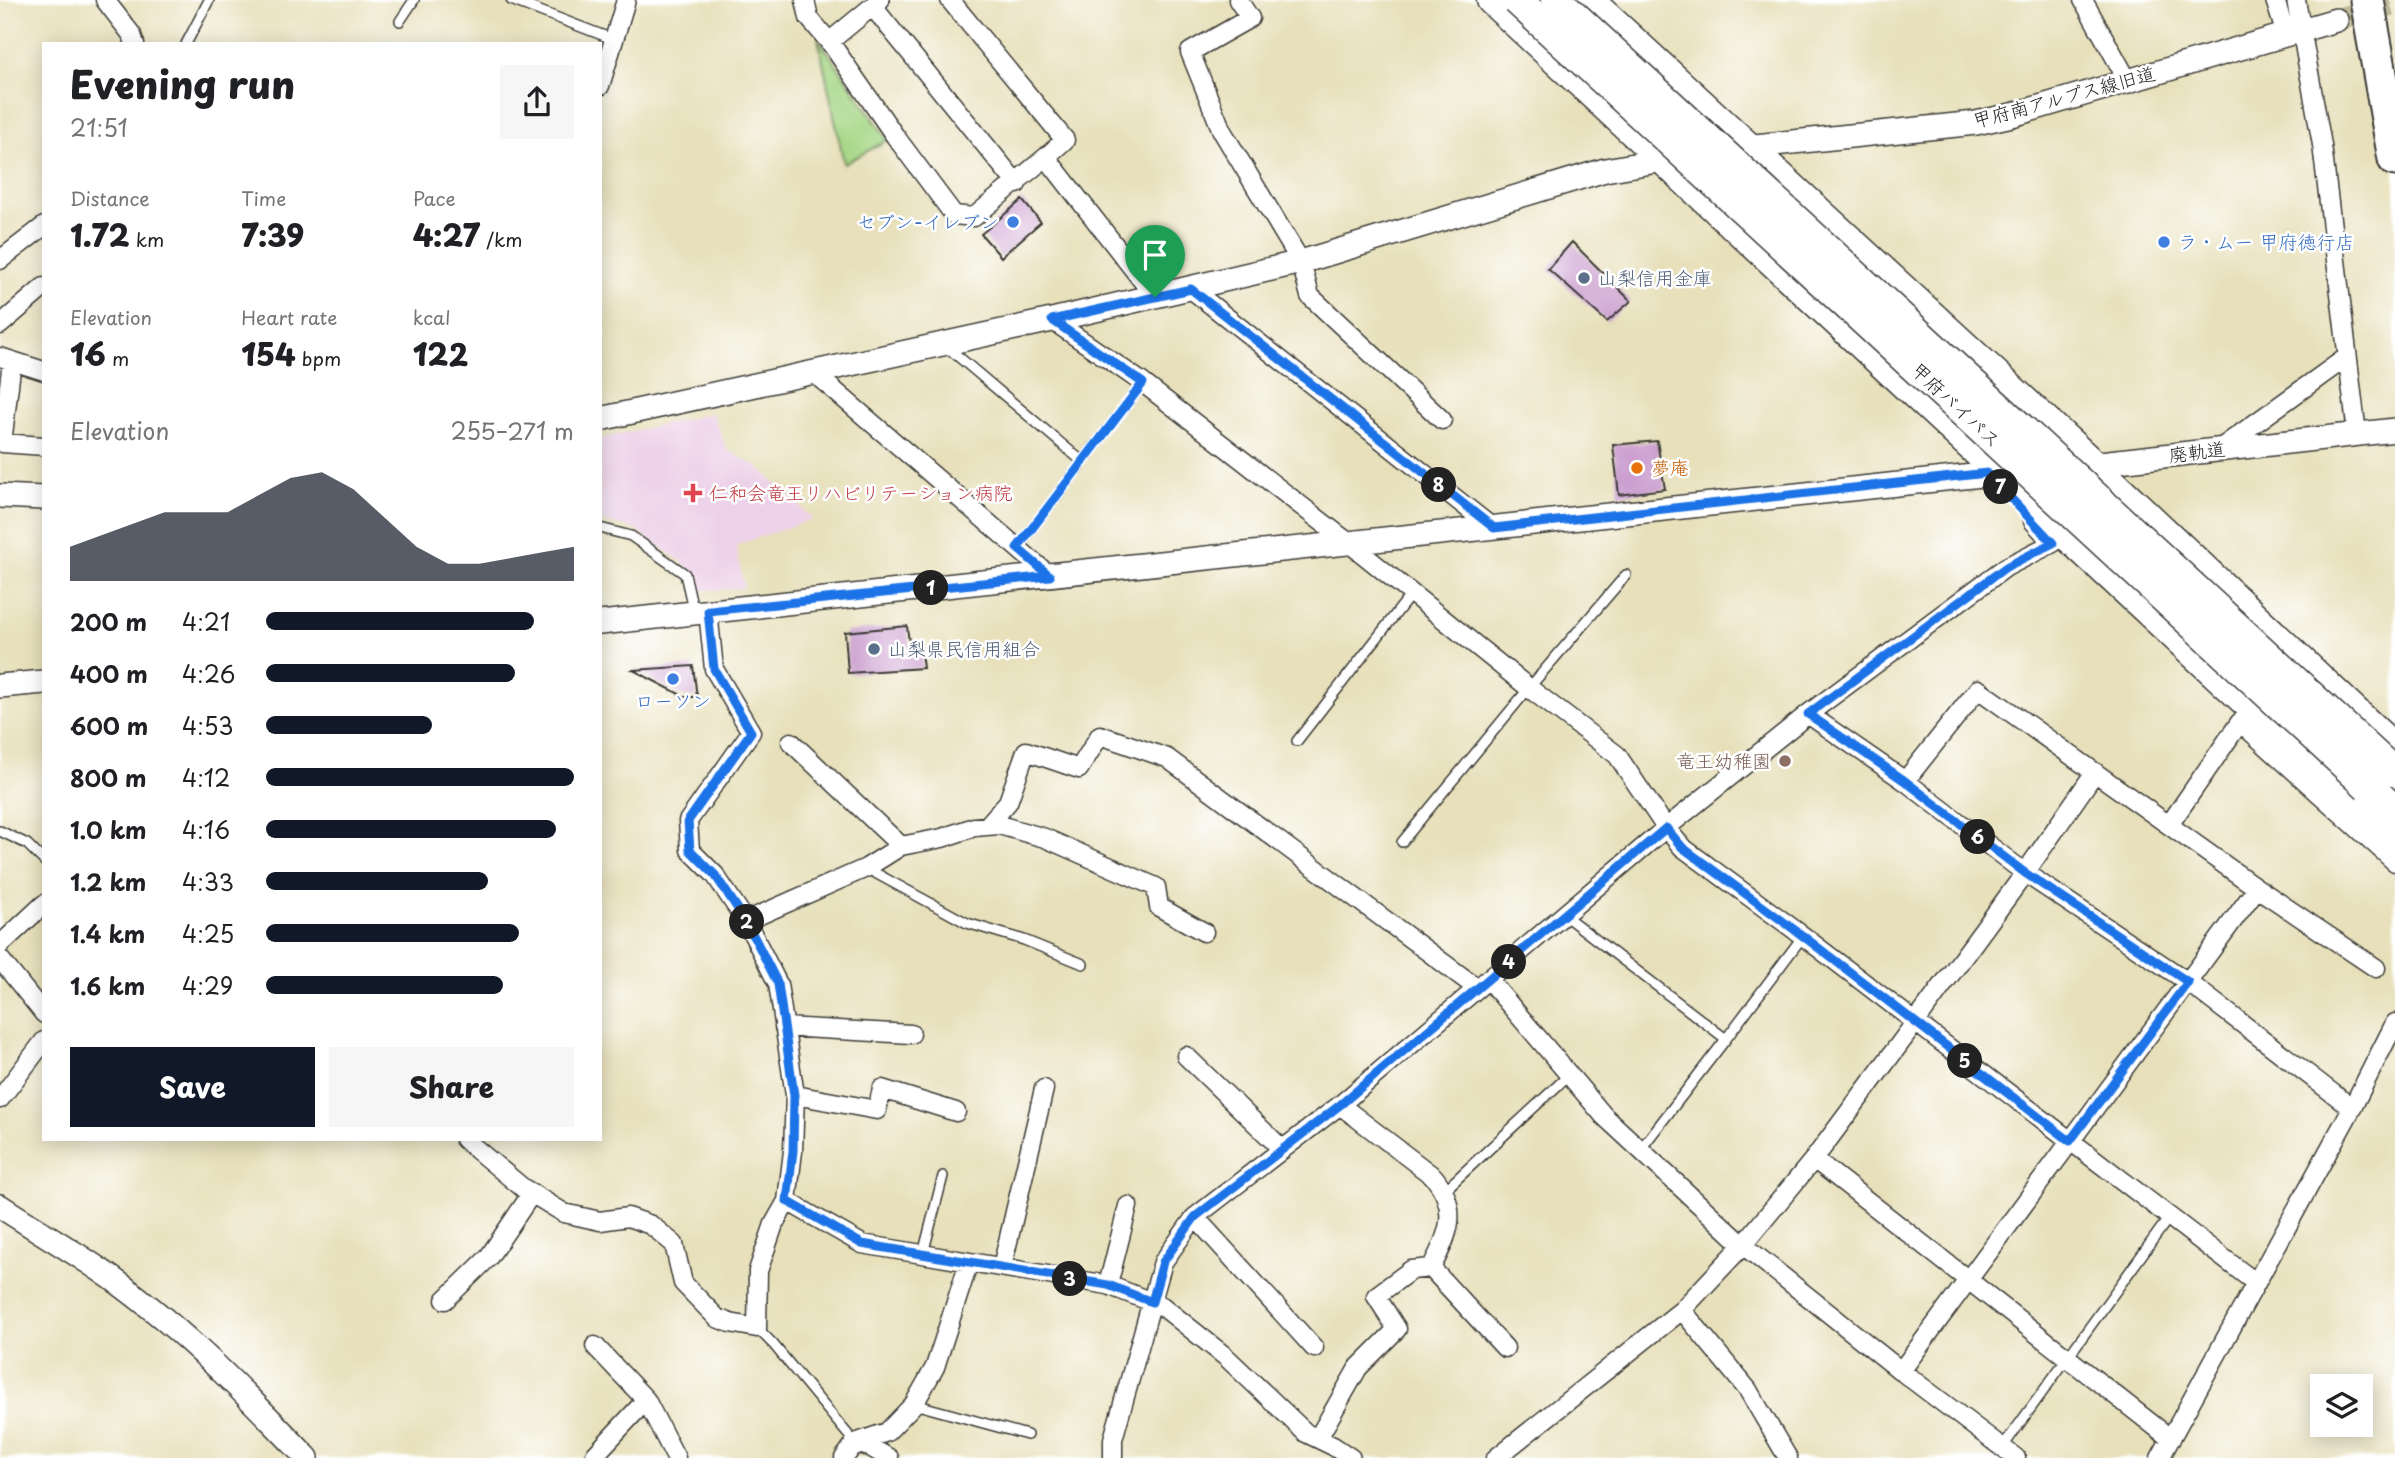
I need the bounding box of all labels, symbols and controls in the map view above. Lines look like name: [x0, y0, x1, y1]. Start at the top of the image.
text: Evening run: [70, 55, 295, 112]
street label: 甲府南アルプス線旧道: [1969, 58, 2158, 134]
button: share: [500, 65, 574, 139]
text: 21:51: [70, 110, 128, 145]
text: Distance: [70, 184, 150, 212]
text: Time: [241, 184, 286, 212]
text: Pace: [413, 184, 456, 212]
place label: セブン-イレブン: [857, 207, 999, 235]
text: 1.72: [70, 212, 129, 257]
text: 7:39: [241, 212, 304, 257]
text: 4:27: [413, 212, 480, 257]
marker: セブン-イレブン: [1005, 214, 1021, 230]
text: km: [129, 225, 164, 253]
text: /km: [480, 225, 523, 253]
pin: [1125, 225, 1185, 297]
place label: ラ・ムー 甲府徳行店: [2178, 227, 2354, 255]
marker: ラ・ムー 甲府徳行店: [2156, 234, 2172, 250]
icon: arrive: [1136, 236, 1174, 274]
place label: 山梨信用金庫: [1598, 263, 1712, 291]
marker: 山梨信用金庫: [1576, 270, 1592, 286]
text: Elevation: [70, 303, 152, 331]
text: Heart rate: [241, 303, 337, 331]
text: kcal: [413, 303, 451, 331]
text: 16: [70, 331, 106, 376]
text: 154: [241, 331, 296, 376]
text: 122: [413, 331, 468, 376]
text: m: [106, 344, 129, 372]
text: bpm: [296, 344, 341, 372]
street label: 甲府バイパス: [1906, 355, 2008, 453]
text: Elevation: [70, 413, 169, 448]
text: 255–271 m: [450, 413, 574, 448]
street label: 廃軌道: [2167, 434, 2227, 468]
place label: 夢庵: [1651, 453, 1689, 481]
marker: 夢庵: [1629, 460, 1645, 476]
pin: 8: [1422, 468, 1456, 503]
text: 8: [1433, 470, 1444, 498]
pin: 7: [1983, 470, 2018, 504]
text: 7: [1995, 472, 2006, 500]
place label: 仁和会竜王リハビリテーション病院: [709, 478, 1013, 506]
marker: 仁和会竜王リハビリテーション病院: [683, 483, 703, 503]
pin: 1: [914, 570, 948, 606]
text: 1: [926, 573, 935, 601]
text: 200 m: [70, 604, 147, 639]
text: 4:21: [182, 604, 230, 639]
place label: 山梨県民信用組合: [888, 634, 1040, 662]
marker: 山梨県民信用組合: [866, 641, 882, 657]
text: 400 m: [70, 656, 148, 691]
text: 4:26: [182, 656, 235, 691]
marker: ローソン: [665, 671, 681, 687]
place label: ローソン: [635, 686, 711, 714]
text: 600 m: [70, 708, 148, 743]
text: 4:53: [182, 708, 233, 743]
place label: 竜王幼稚園: [1676, 746, 1771, 774]
marker: 竜王幼稚園: [1777, 753, 1793, 769]
text: 800 m: [70, 760, 147, 795]
text: 4:12: [182, 760, 230, 795]
text: 1.0 km: [70, 812, 147, 847]
text: 4:16: [182, 812, 230, 847]
pin: 6: [1960, 820, 1996, 854]
text: 6: [1971, 822, 1984, 850]
text: 1.2 km: [70, 864, 146, 899]
text: 4:33: [182, 864, 234, 899]
pin: 2: [730, 904, 764, 940]
text: 2: [740, 907, 753, 935]
text: 1.4 km: [70, 916, 145, 951]
text: 4:25: [182, 916, 234, 951]
pin: 4: [1492, 944, 1526, 979]
text: 4: [1502, 947, 1515, 975]
text: 1.6 km: [70, 968, 145, 1003]
text: 4:29: [182, 968, 233, 1003]
pin: 5: [1948, 1044, 1982, 1078]
text: 5: [1958, 1046, 1971, 1074]
button: Save: [70, 1047, 315, 1127]
button: Share: [329, 1047, 574, 1127]
pin: 3: [1052, 1262, 1088, 1296]
text: 3: [1063, 1264, 1076, 1292]
map controls: [2310, 1374, 2373, 1437]
button: layers: [2310, 1374, 2373, 1437]

